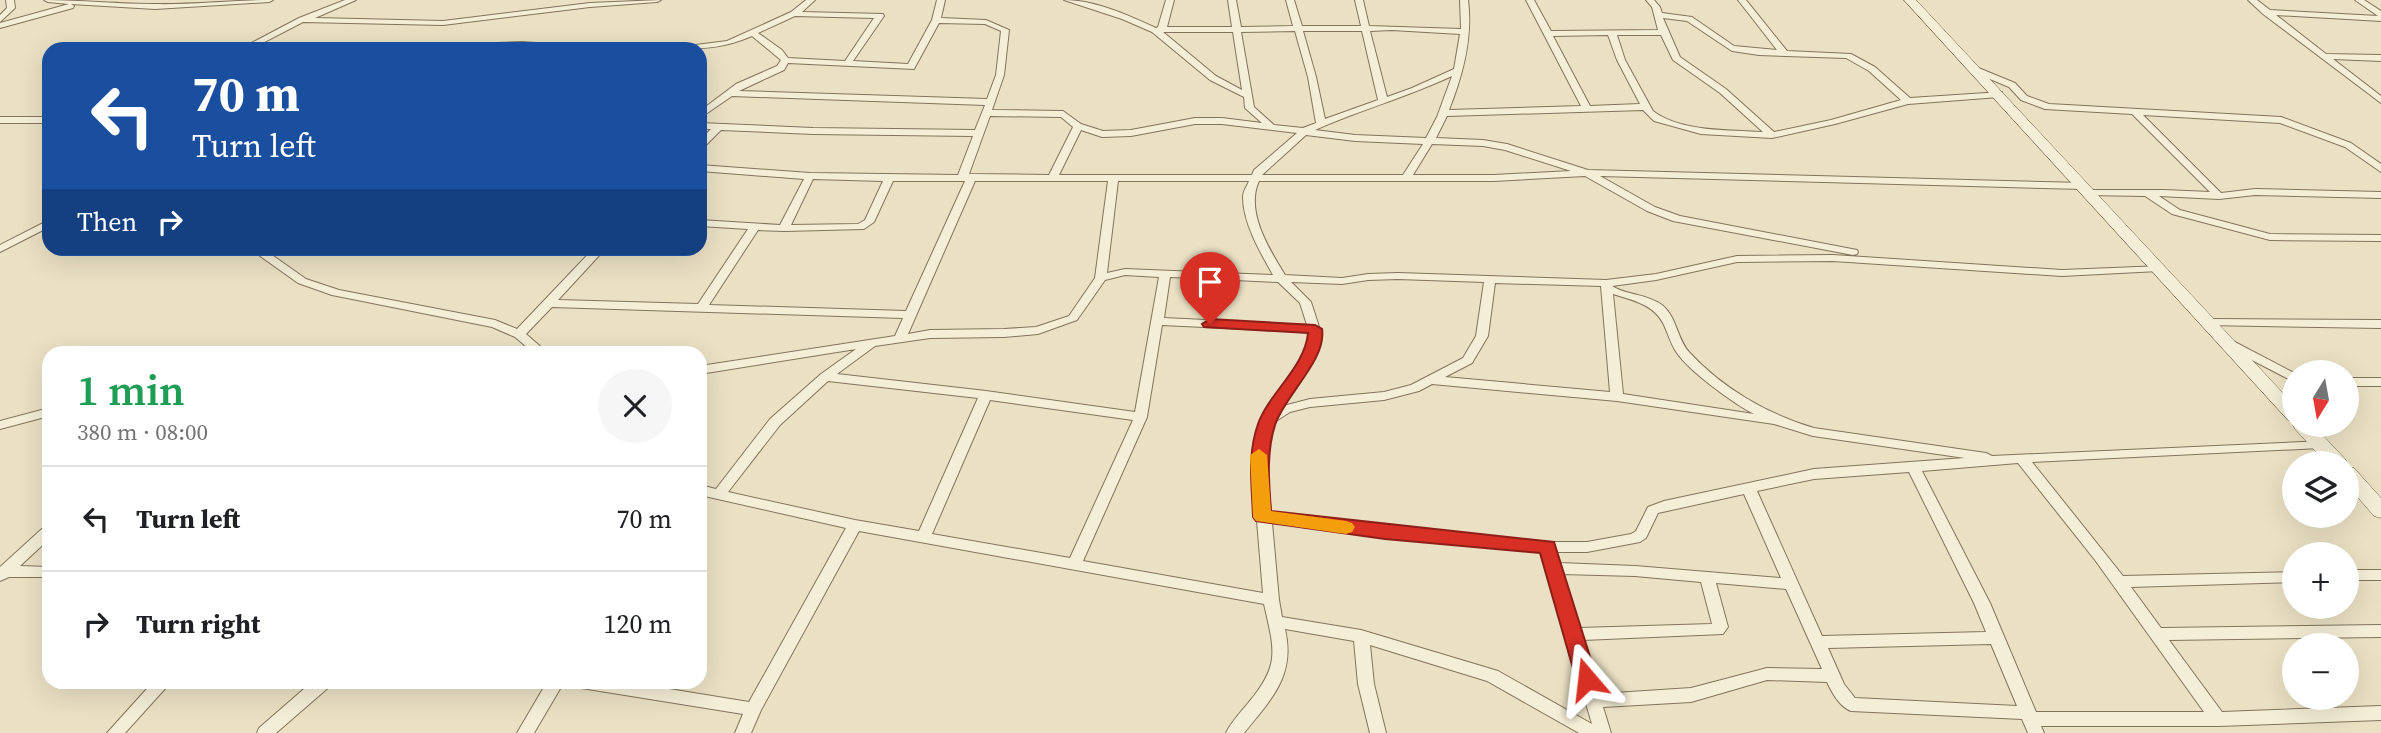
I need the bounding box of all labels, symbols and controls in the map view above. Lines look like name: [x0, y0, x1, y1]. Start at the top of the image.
text: 70 m: [192, 60, 300, 127]
icon: left: [77, 70, 168, 161]
text: Turn left: [192, 124, 316, 168]
icon: right: [151, 203, 189, 241]
text: Then: [77, 204, 137, 240]
pin: [1180, 252, 1240, 324]
icon: arrive: [1191, 263, 1229, 301]
north arrow: [2282, 360, 2359, 438]
map controls: [2282, 360, 2359, 710]
text: 1 min: [77, 361, 185, 419]
button: close: [598, 369, 672, 443]
text: 380 m · 08:00: [77, 416, 208, 448]
button: layers: [2282, 451, 2359, 528]
icon: left: [77, 500, 115, 538]
text: Turn left: [136, 501, 240, 537]
text: 70 m: [617, 501, 672, 537]
button: +: [2282, 542, 2359, 619]
icon: right: [77, 605, 115, 643]
text: Turn right: [136, 606, 260, 642]
text: 120 m: [604, 606, 672, 642]
button: −: [2282, 633, 2359, 710]
position arrow: [1550, 642, 1624, 716]

